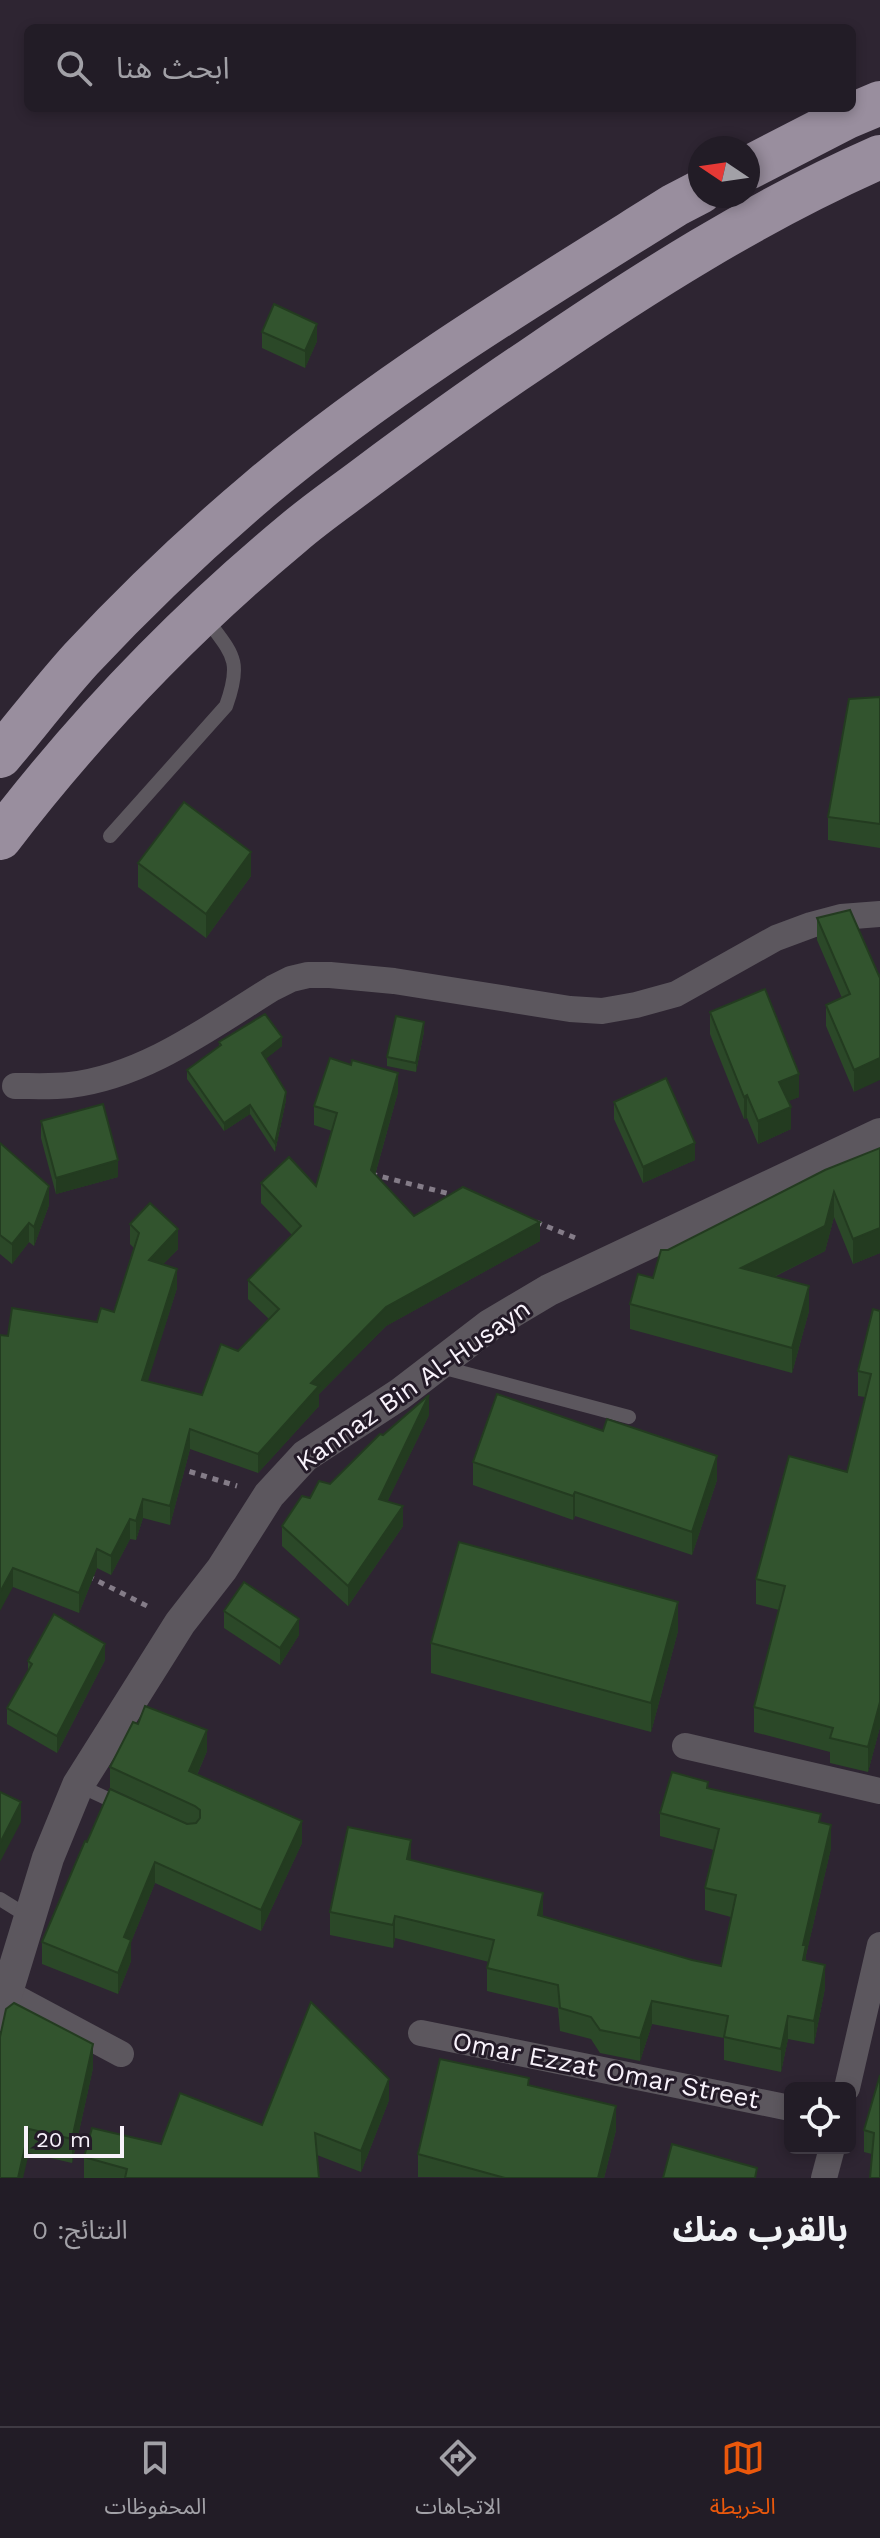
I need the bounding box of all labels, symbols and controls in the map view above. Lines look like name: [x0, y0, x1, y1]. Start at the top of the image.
search box: [24, 24, 856, 112]
icon: search: [52, 46, 96, 90]
text: ابحث هنا: [116, 50, 230, 85]
north arrow: [688, 136, 760, 208]
street label: Kannaz Bin Al-Husayn: [290, 1293, 536, 1477]
street label: Omar Ezzat Omar Street: [450, 2026, 762, 2115]
map controls: [784, 2082, 856, 2154]
button: locate: [784, 2082, 856, 2154]
scale bar: [24, 2122, 124, 2158]
text: 20 m: [36, 2127, 91, 2152]
text: بالقرب منك: [673, 2209, 848, 2249]
text: النتائج: 0: [32, 2215, 128, 2245]
tab: المحفوظات: [104, 2436, 206, 2530]
tab: الاتجاهات: [415, 2436, 501, 2530]
tab: الخريطة: [710, 2436, 776, 2530]

